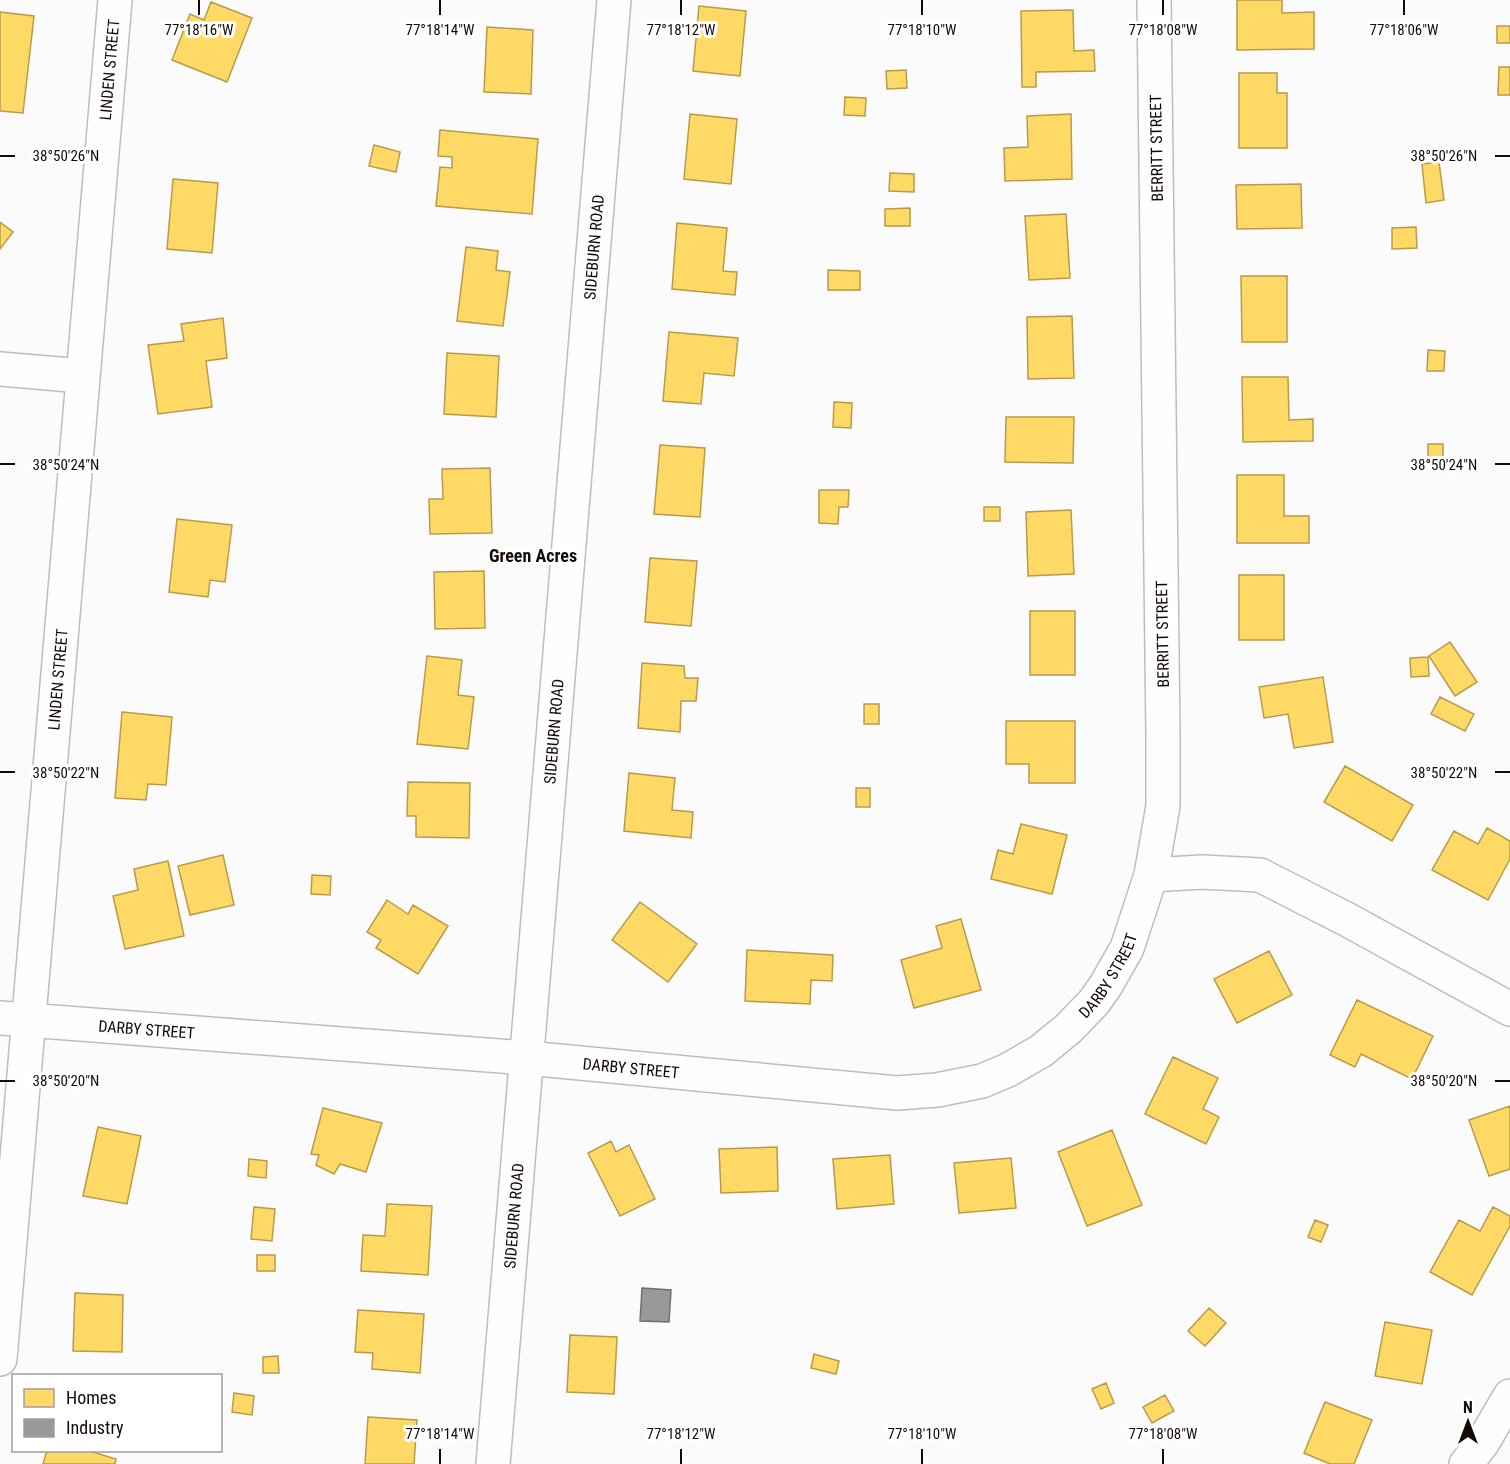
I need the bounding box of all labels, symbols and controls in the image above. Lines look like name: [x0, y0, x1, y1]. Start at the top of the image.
street label: LINDEN STREET: [96, 18, 123, 121]
text: 77°18'16"W: [165, 21, 234, 39]
text: 77°18'14"W: [406, 21, 475, 39]
text: 77°18'12"W: [647, 21, 716, 39]
text: 77°18'10"W: [888, 21, 957, 39]
text: 77°18'08"W: [1129, 21, 1198, 39]
text: 77°18'06"W: [1370, 21, 1439, 39]
street label: BERRITT STREET: [1146, 94, 1167, 202]
text: 38°50'26"N: [33, 147, 99, 165]
text: 38°50'26"N: [1411, 147, 1477, 165]
street label: SIDEBURN ROAD: [580, 194, 608, 301]
text: 38°50'24"N: [33, 456, 99, 474]
text: 38°50'24"N: [1411, 456, 1477, 474]
district label: Green Acres: [489, 545, 577, 566]
street label: BERRITT STREET: [1152, 580, 1173, 688]
street label: LINDEN STREET: [44, 628, 72, 731]
street label: SIDEBURN ROAD: [540, 678, 568, 785]
text: 38°50'22"N: [33, 764, 99, 782]
text: 38°50'22"N: [1411, 764, 1477, 782]
street label: DARBY STREET: [1075, 931, 1141, 1022]
street label: DARBY STREET: [98, 1016, 195, 1043]
street label: DARBY STREET: [582, 1054, 680, 1082]
text: 38°50'20"N: [33, 1072, 99, 1090]
text: 38°50'20"N: [1411, 1072, 1477, 1090]
street label: SIDEBURN ROAD: [500, 1163, 528, 1269]
legend: [12, 1374, 222, 1452]
text: Homes: [66, 1387, 116, 1408]
north arrow: [1438, 1392, 1498, 1452]
text: N: [1463, 1398, 1473, 1417]
text: Industry: [66, 1417, 124, 1438]
text: 77°18'14"W: [406, 1425, 475, 1443]
text: 77°18'12"W: [647, 1425, 716, 1443]
text: 77°18'10"W: [888, 1425, 957, 1443]
text: 77°18'08"W: [1129, 1425, 1198, 1443]

